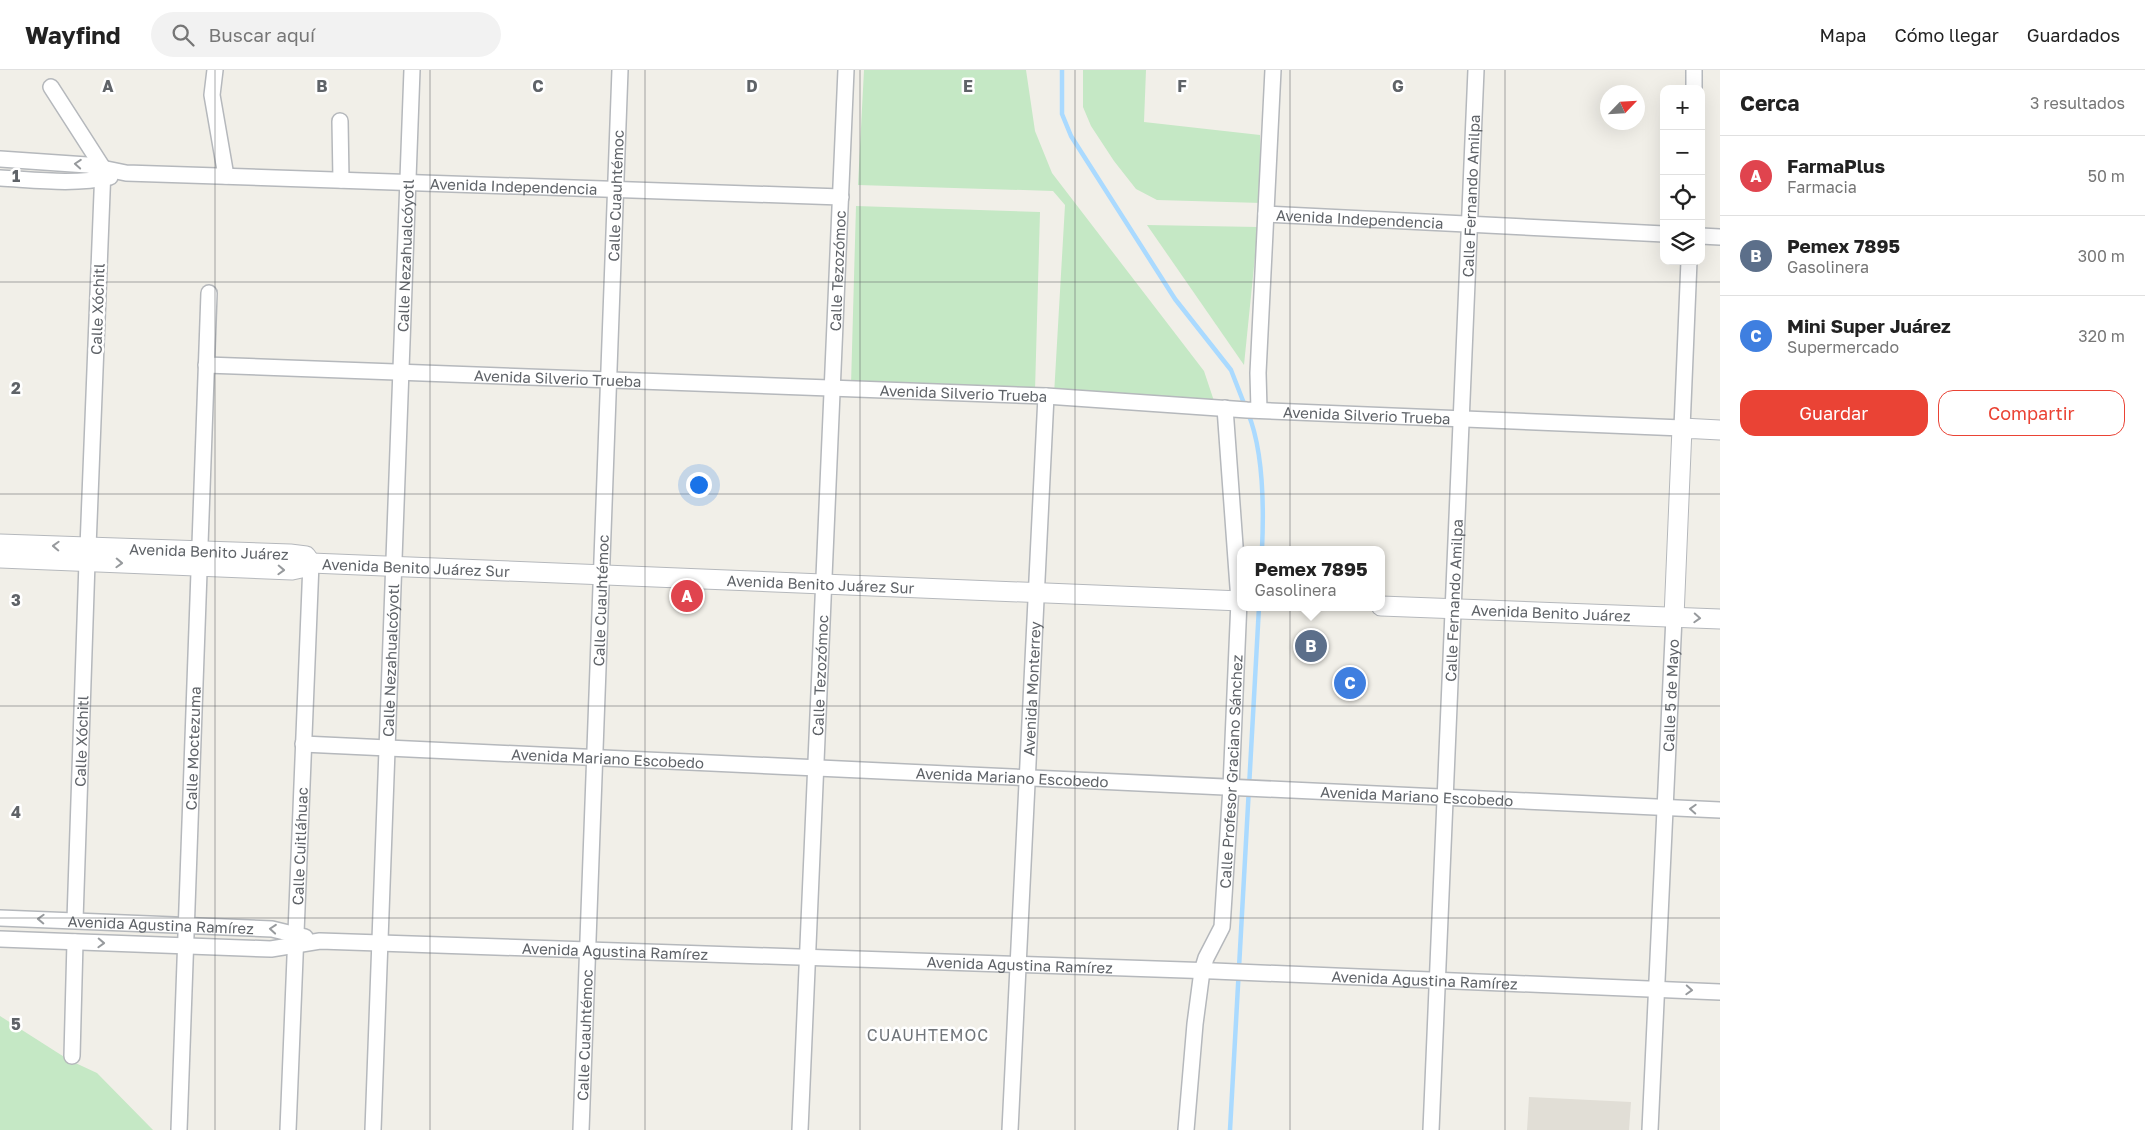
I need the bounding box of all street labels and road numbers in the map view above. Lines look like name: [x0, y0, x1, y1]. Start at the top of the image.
street label: Calle Fernando Amilpa: [1458, 114, 1483, 278]
street label: Calle Cuauhtémoc: [604, 129, 627, 262]
street label: Avenida Independencia: [430, 174, 598, 198]
street label: Calle Nezahualcóyotl: [393, 179, 417, 332]
street label: Avenida Independencia: [1276, 206, 1444, 232]
street label: Calle Tezozómoc: [826, 210, 849, 332]
street label: Calle Xóchitl: [86, 263, 108, 355]
street label: Avenida Silverio Trueba: [474, 366, 642, 390]
street label: Avenida Silverio Trueba: [879, 381, 1048, 405]
street label: Avenida Silverio Trueba: [1283, 403, 1451, 427]
street label: Calle Fernando Amilpa: [1441, 519, 1466, 682]
street label: Calle Cuauhtémoc: [589, 534, 612, 667]
street label: Avenida Benito Juárez: [129, 539, 289, 563]
street label: Avenida Benito Juárez Sur: [322, 554, 510, 580]
street label: Avenida Benito Juárez Sur: [726, 571, 915, 597]
street label: Calle Nezahualcóyotl: [378, 583, 402, 737]
street label: Avenida Benito Juárez: [1471, 600, 1631, 625]
street label: Calle Tezozómoc: [808, 615, 831, 736]
street label: Avenida Monterrey: [1019, 620, 1044, 756]
street label: Calle 5 de Mayo: [1659, 639, 1682, 752]
street label: Calle Profesor Graciano Sánchez: [1215, 654, 1246, 889]
street label: Calle Moctezuma: [181, 686, 204, 811]
street label: Calle Xóchitl: [70, 695, 92, 787]
street label: Avenida Mariano Escobedo: [511, 745, 704, 772]
street label: Avenida Mariano Escobedo: [915, 764, 1109, 791]
street label: Avenida Mariano Escobedo: [1320, 782, 1514, 809]
street label: Calle Cuitláhuac: [288, 787, 311, 906]
street label: Avenida Agustina Ramírez: [67, 912, 255, 937]
street label: Avenida Agustina Ramírez: [522, 939, 709, 963]
street label: Avenida Agustina Ramírez: [926, 952, 1114, 977]
street label: Avenida Agustina Ramírez: [1331, 967, 1518, 993]
street label: Calle Cuauhtémoc: [573, 969, 596, 1101]

